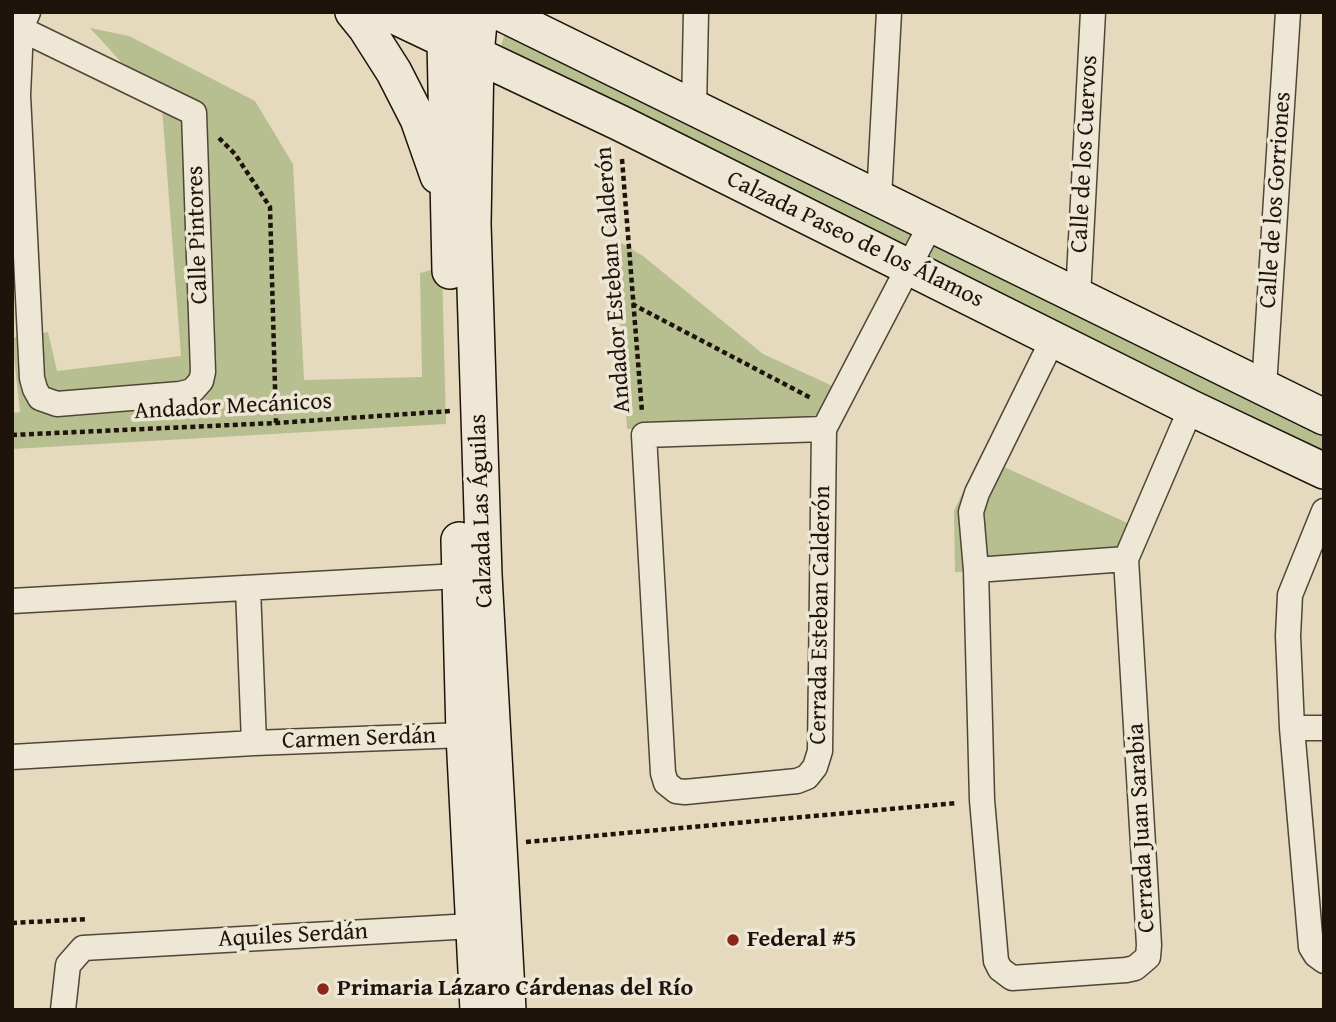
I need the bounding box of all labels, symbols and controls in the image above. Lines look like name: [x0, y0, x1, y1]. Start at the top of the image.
street label: Calle de los Cuervos: [1065, 54, 1105, 254]
street label: Calle de los Gorriones: [1254, 91, 1298, 309]
street label: Andador Esteban Calderón: [590, 146, 638, 414]
street label: Calle Pintores: [181, 165, 215, 305]
street label: Calzada Paseo de los Álamos: [722, 165, 988, 315]
street label: Andador Mecánicos: [133, 387, 333, 427]
street label: Calzada Las Águilas: [464, 414, 500, 608]
street label: Cerrada Esteban Calderón: [804, 485, 838, 745]
street label: Carmen Serdán: [281, 722, 437, 756]
street label: Cerrada Juan Sarabia: [1122, 722, 1162, 934]
street label: Aquiles Serdán: [217, 918, 369, 954]
place label: Federal #5: [747, 926, 857, 954]
marker: Federal #5: [725, 932, 741, 948]
place label: Primaria Lázaro Cárdenas del Río: [337, 975, 693, 1003]
marker: Primaria Lázaro Cárdenas del Río: [315, 981, 331, 997]

